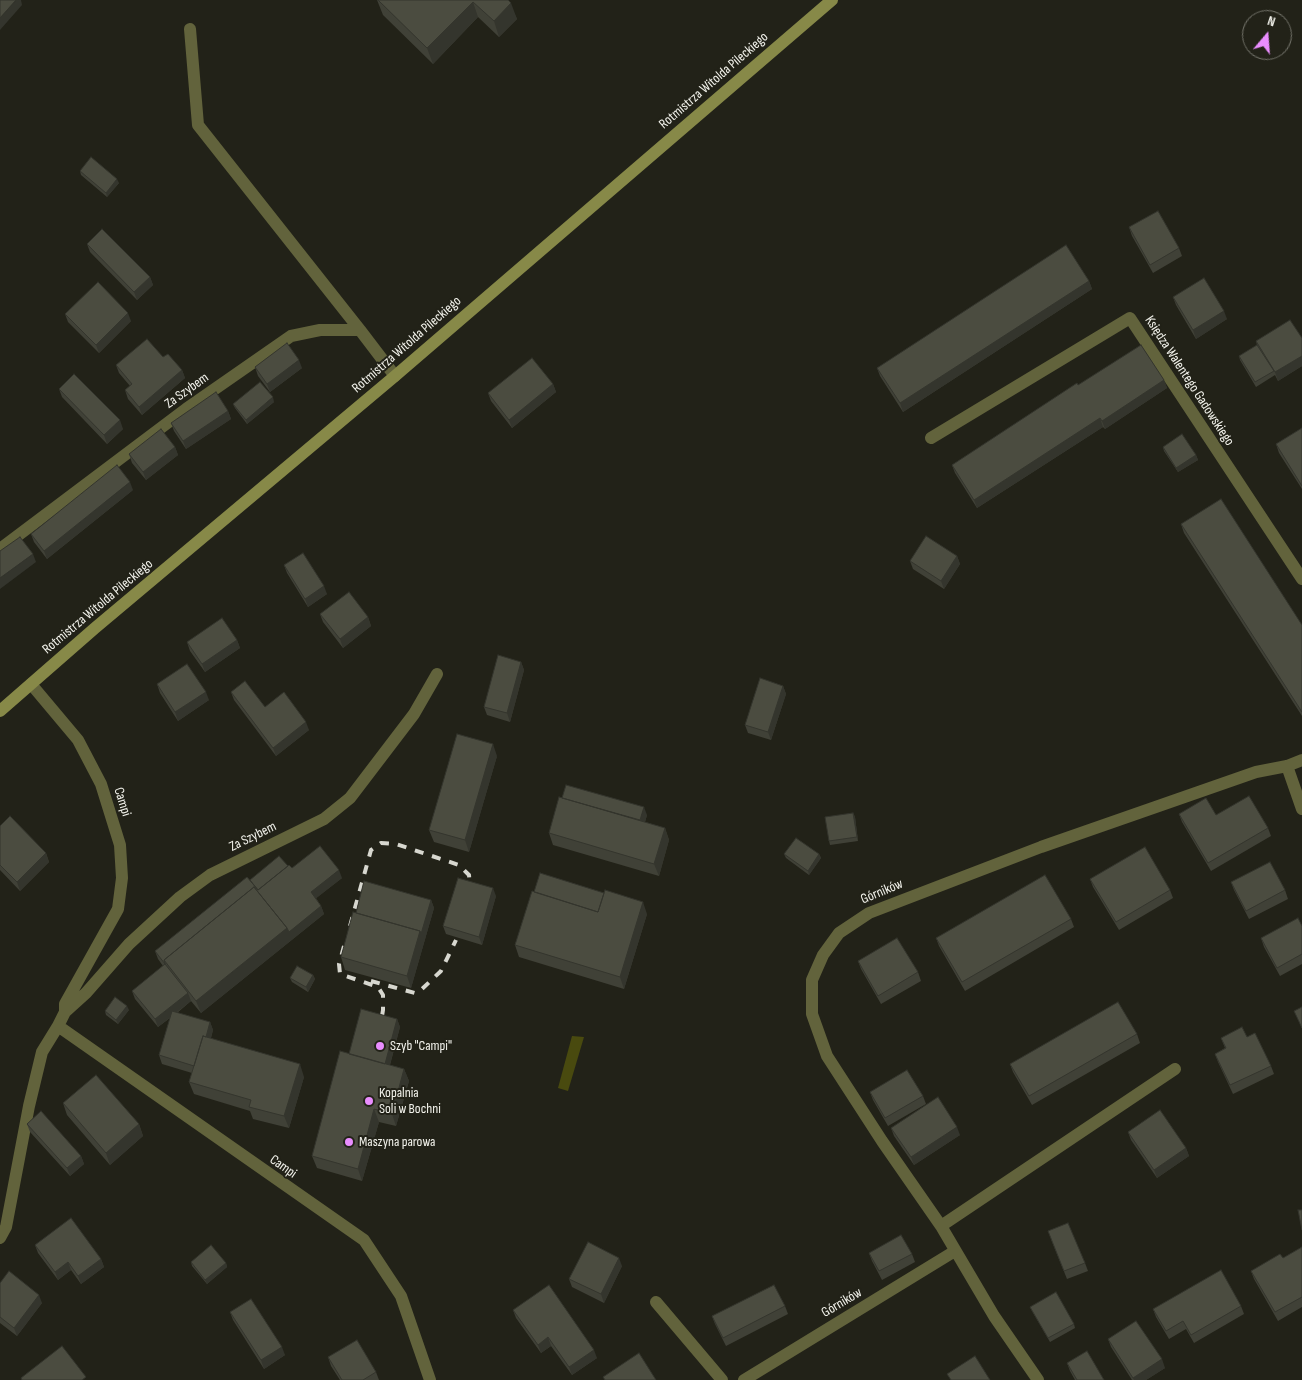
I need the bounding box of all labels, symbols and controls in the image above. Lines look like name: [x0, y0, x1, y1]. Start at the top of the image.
north arrow: [1242, 10, 1292, 60]
text: N: [1265, 12, 1278, 30]
street label: Rotmistrza Witolda Pileckiego: [656, 29, 772, 133]
street label: Rotmistrza Witolda Pileckiego: [349, 293, 465, 397]
street label: Księdza Walentego Gadowskiego: [1141, 313, 1237, 449]
street label: Za Szybem: [162, 369, 212, 413]
street label: Rotmistrza Witolda Pileckiego: [39, 556, 157, 658]
street label: Campi: [110, 786, 134, 818]
street label: Za Szybem: [227, 818, 279, 856]
street label: Górników: [858, 876, 906, 908]
place label: Szyb "Campi": [390, 1038, 452, 1054]
marker: Szyb "Campi": [374, 1040, 386, 1052]
place label: Kopalnia Soli w Bochni: [379, 1085, 441, 1118]
marker: Kopalnia Soli w Bochni: [363, 1095, 375, 1107]
place label: Maszyna parowa: [359, 1134, 435, 1150]
marker: Maszyna parowa: [343, 1136, 355, 1148]
street label: Campi: [266, 1152, 300, 1182]
street label: Górników: [819, 1284, 865, 1322]

